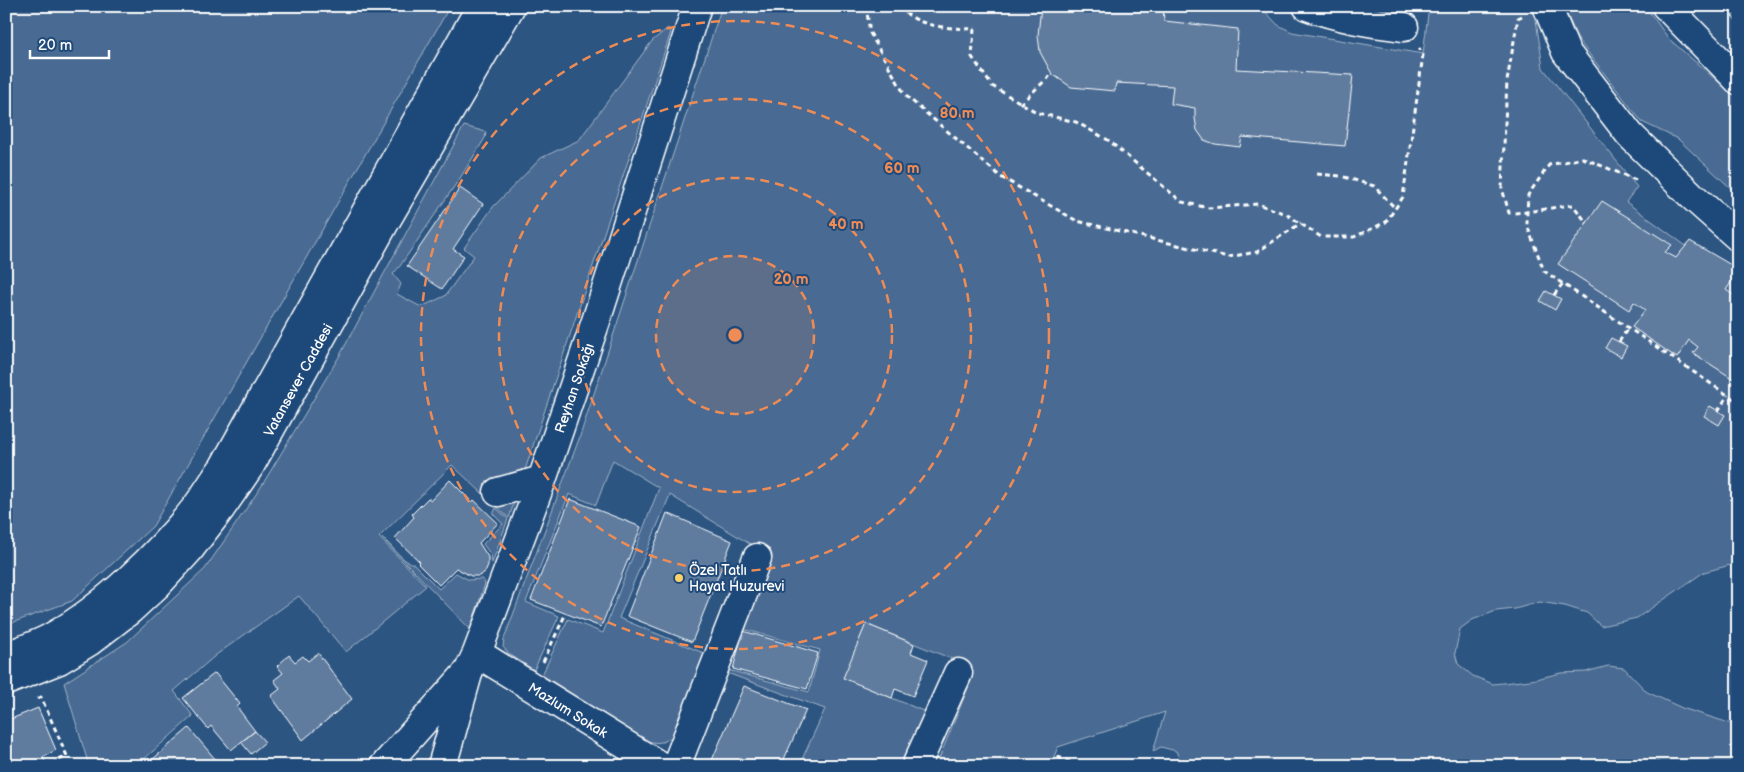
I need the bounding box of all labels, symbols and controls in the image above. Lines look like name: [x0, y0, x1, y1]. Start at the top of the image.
scale bar: [30, 28, 109, 60]
text: 20 m: [38, 36, 72, 55]
text: 80 m: [939, 104, 975, 123]
text: 60 m: [884, 159, 920, 178]
text: 40 m: [828, 215, 864, 234]
text: 20 m: [774, 270, 809, 289]
street label: Vatansever Caddesi: [260, 321, 337, 440]
centre of rings: [726, 326, 744, 344]
street label: Reyhan Sokağı: [551, 341, 598, 435]
place label: Özel Tatlı Hayat Huzurevi: [689, 561, 785, 595]
marker: Özel Tatlı Hayat Huzurevi: [673, 572, 685, 584]
street label: Mazlum Sokak: [525, 679, 611, 742]

